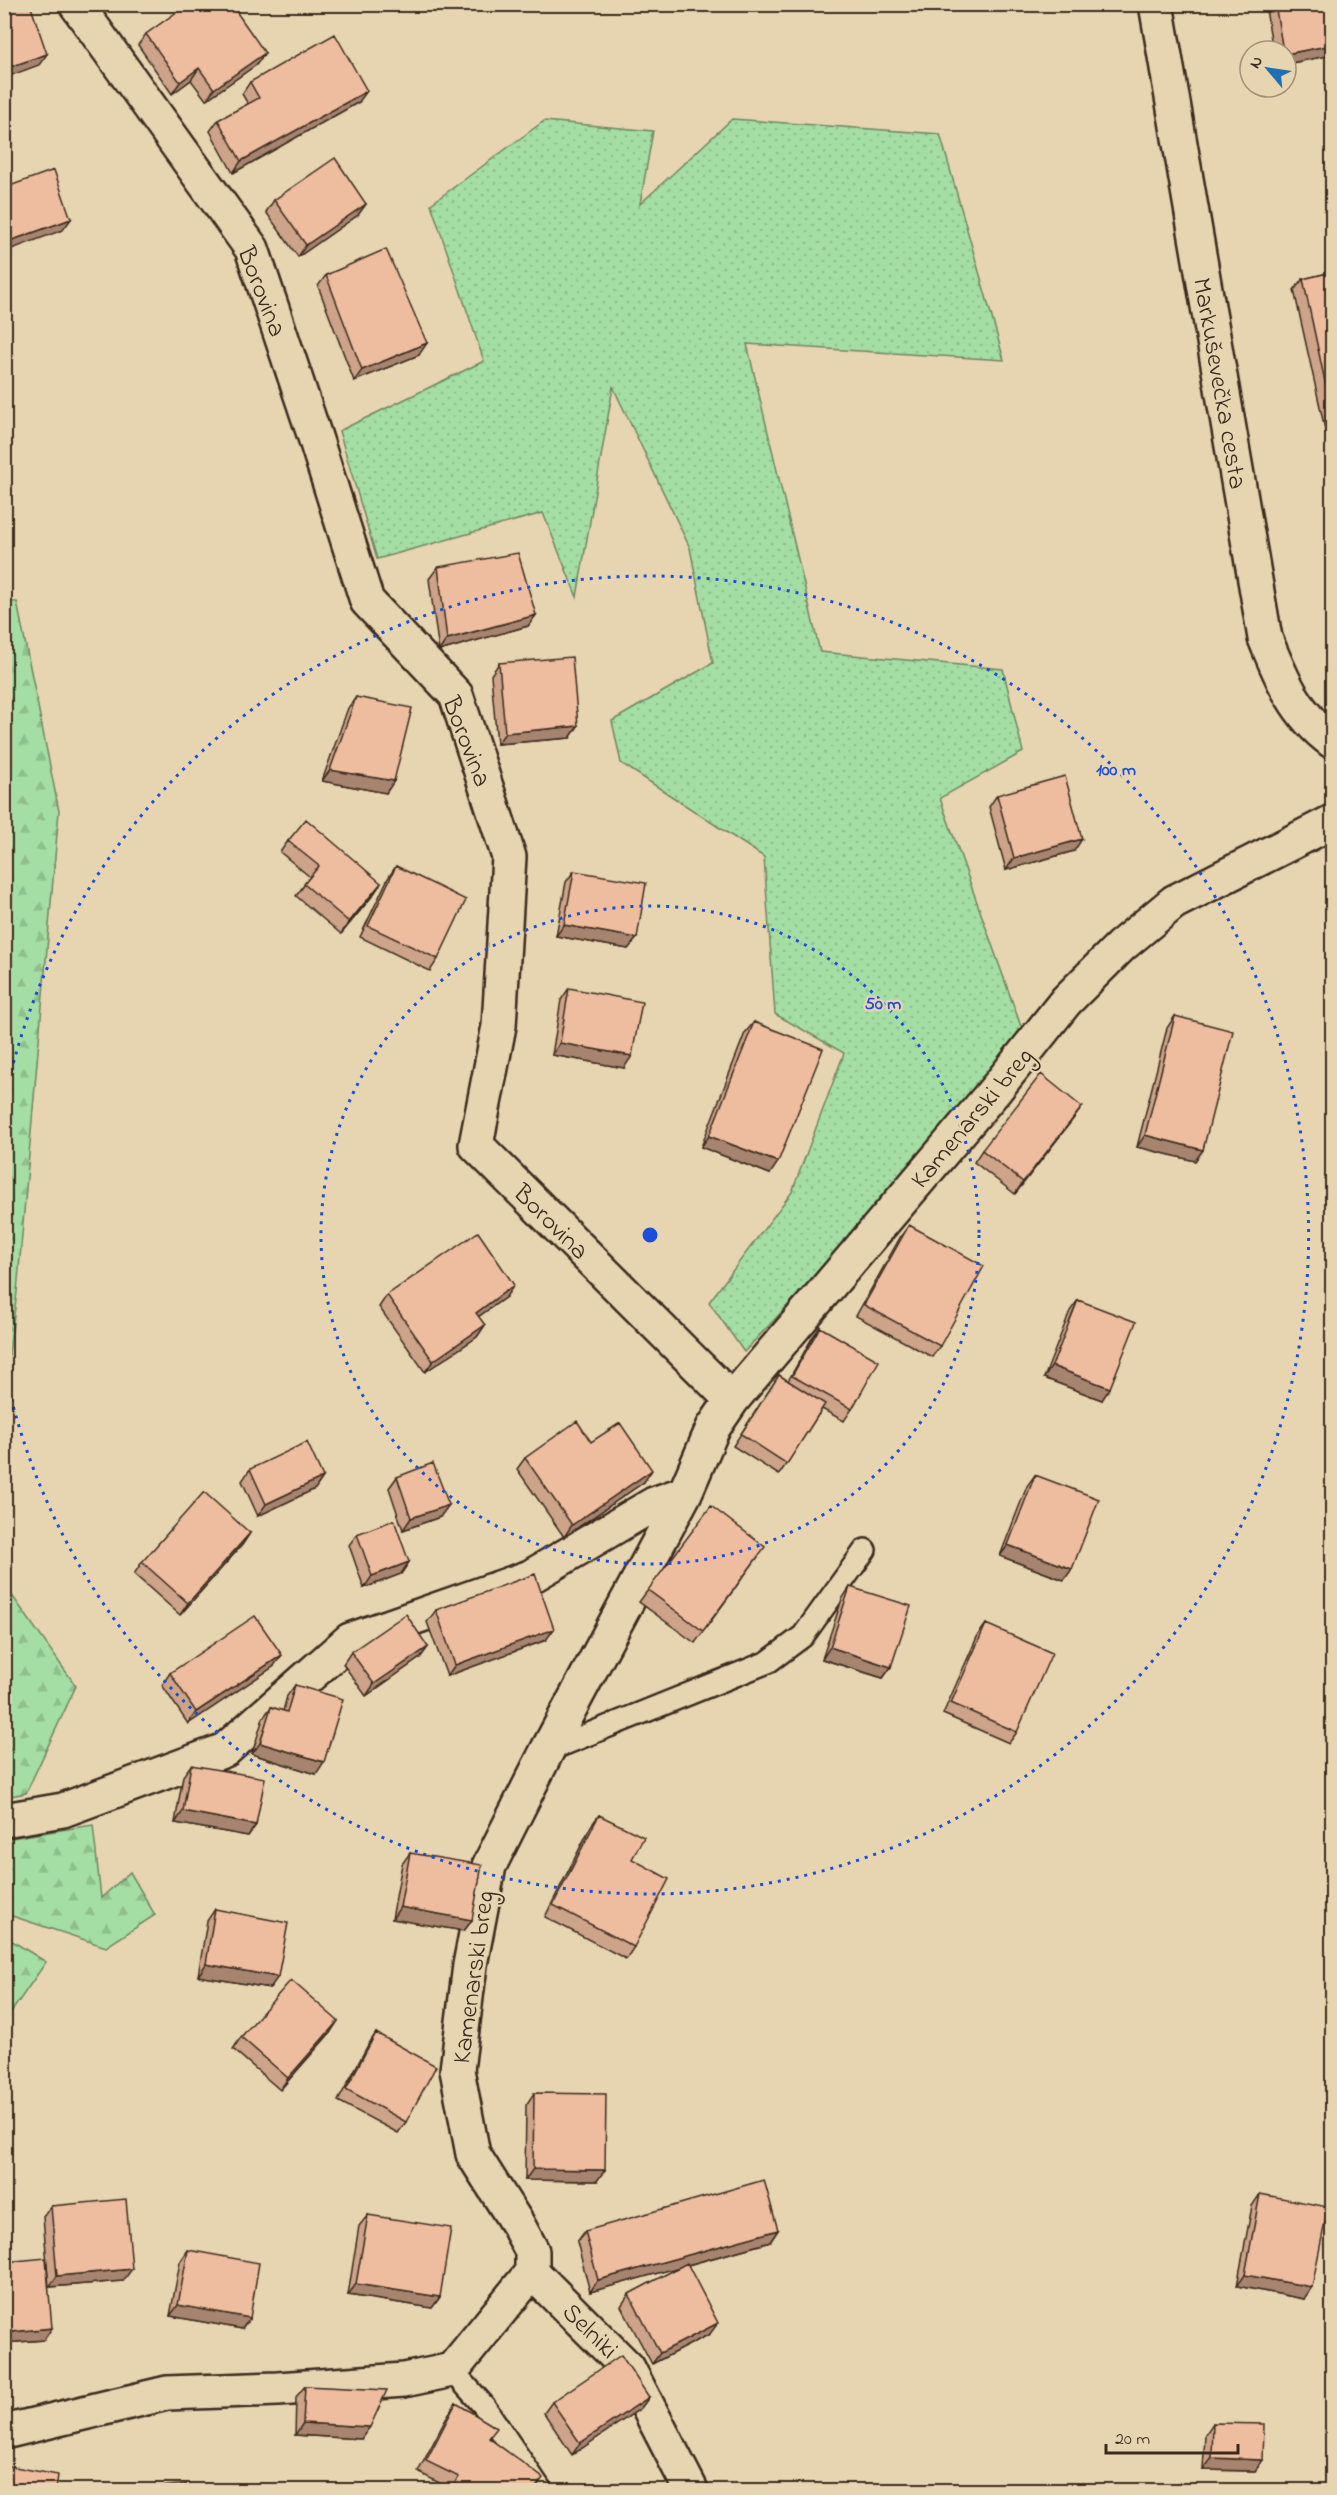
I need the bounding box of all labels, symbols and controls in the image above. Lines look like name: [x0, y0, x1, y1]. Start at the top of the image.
north arrow: [1238, 39, 1298, 99]
text: N: [1244, 52, 1270, 73]
street label: Borovina: [225, 240, 295, 343]
street label: Markuševečka cesta: [1181, 275, 1255, 492]
street label: Borovina: [430, 690, 500, 793]
text: 100 m: [1096, 758, 1136, 784]
text: 50 m: [865, 992, 901, 1018]
street label: Kamenarski breg: [903, 1040, 1044, 1198]
street label: Borovina: [502, 1176, 597, 1270]
centre of rings: [640, 1225, 660, 1245]
street label: Kamenarski breg: [444, 1888, 506, 2066]
street label: Selniki: [552, 2295, 626, 2369]
scale bar: [1106, 2417, 1238, 2455]
text: 20 m: [1115, 2427, 1150, 2453]

